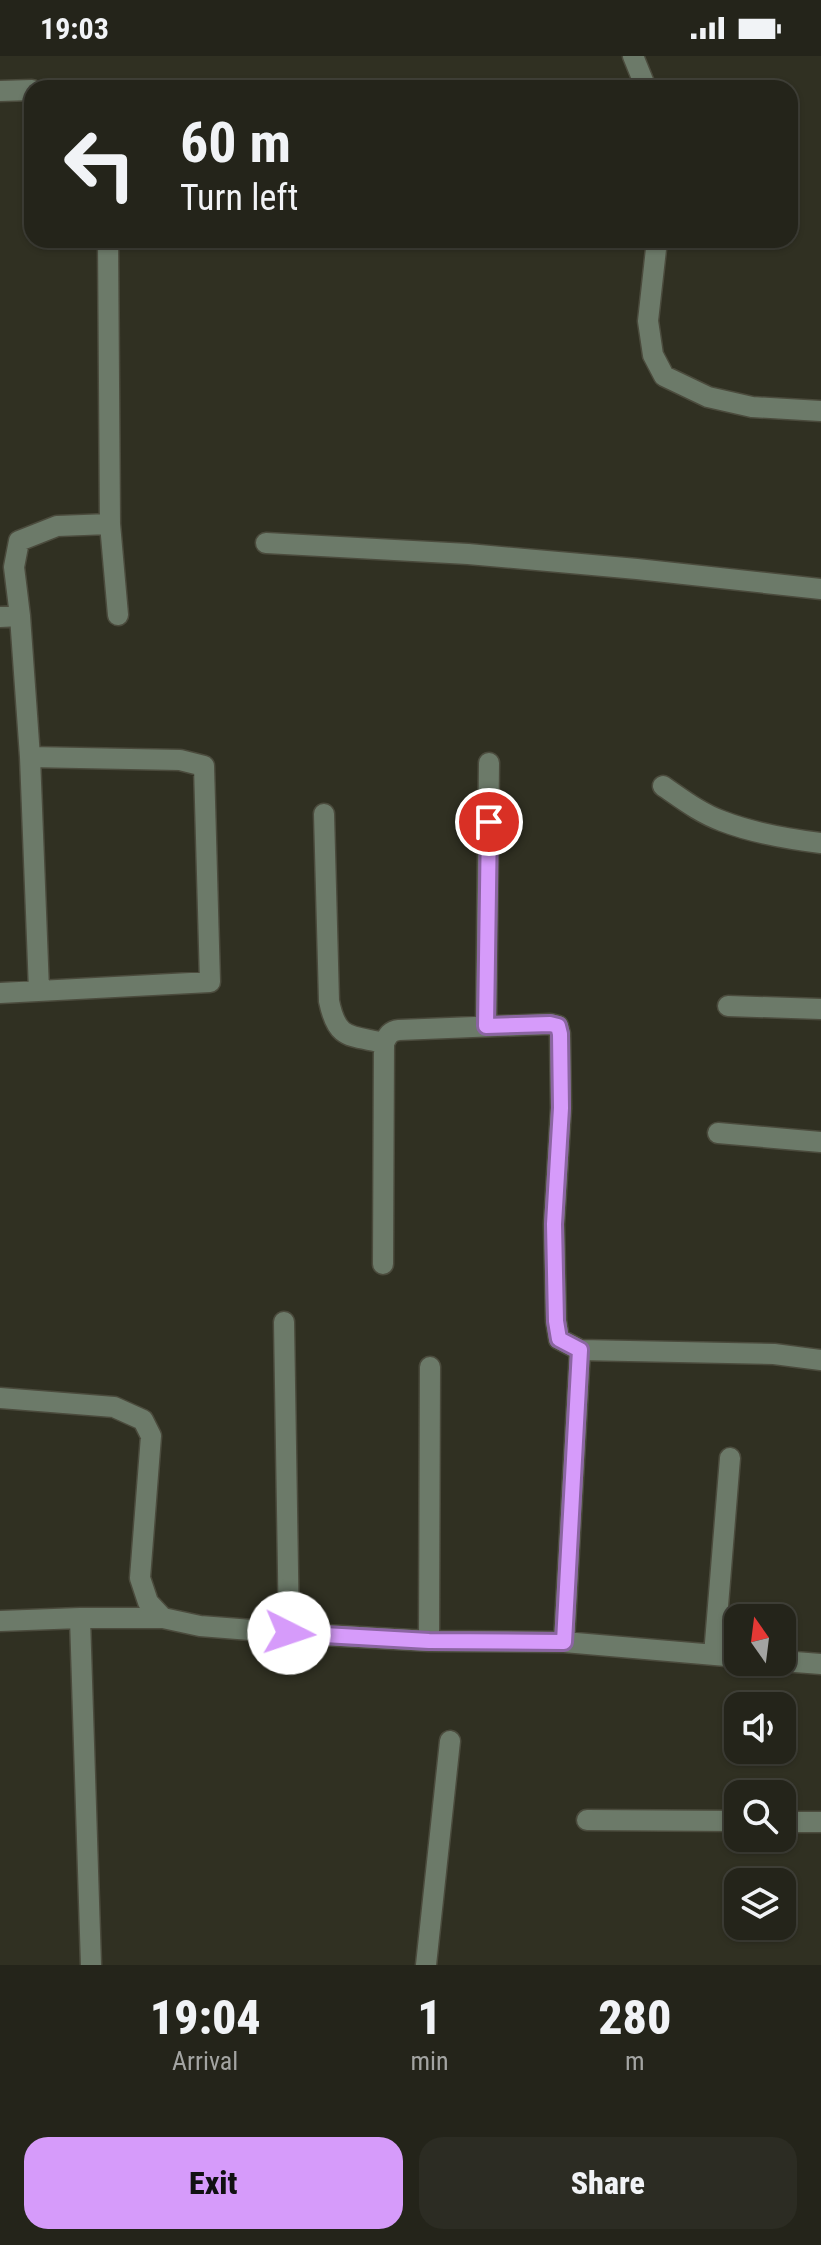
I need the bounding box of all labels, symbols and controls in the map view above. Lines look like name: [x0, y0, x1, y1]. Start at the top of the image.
text: 19:03: [40, 11, 109, 46]
text: 60 m: [180, 110, 291, 176]
icon: left: [48, 112, 152, 216]
text: Turn left: [180, 177, 298, 219]
pin: [455, 788, 523, 856]
icon: arrive: [467, 800, 511, 844]
position arrow: [247, 1591, 331, 1675]
north arrow: [724, 1604, 796, 1676]
map controls: [724, 1604, 796, 1940]
button: sound: [724, 1692, 796, 1764]
button: search: [724, 1780, 796, 1852]
button: layers: [724, 1868, 796, 1940]
text: 19:04: [150, 1989, 261, 2046]
text: 1: [417, 1989, 442, 2046]
text: 280: [598, 1989, 671, 2046]
text: Arrival: [172, 2046, 238, 2076]
text: min: [410, 2046, 449, 2076]
text: m: [625, 2046, 645, 2076]
button: Exit: [24, 2137, 403, 2229]
button: Share: [419, 2137, 797, 2229]

